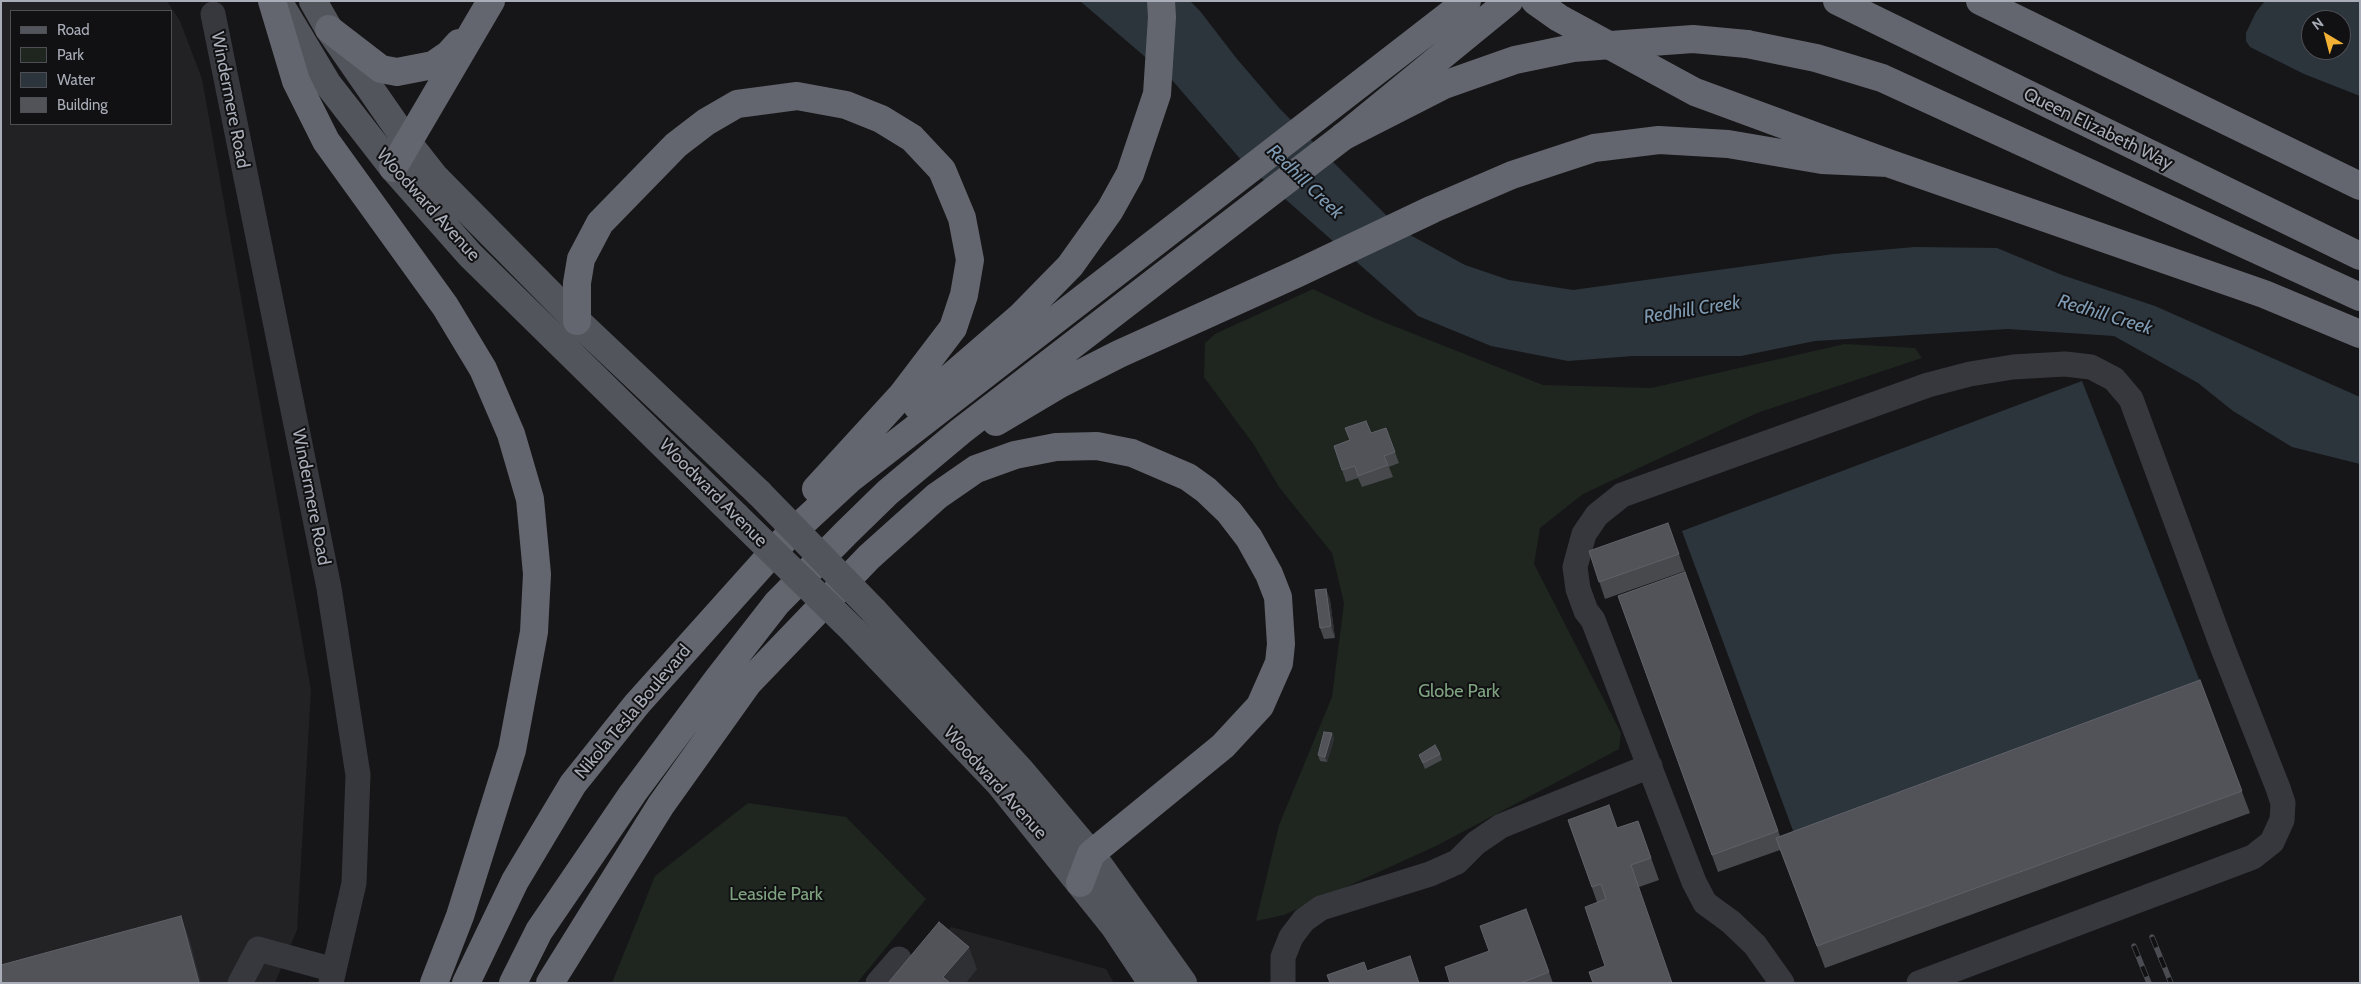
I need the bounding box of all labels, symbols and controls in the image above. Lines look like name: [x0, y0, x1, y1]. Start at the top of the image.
legend: [10, 10, 172, 125]
north arrow: [2301, 10, 2351, 60]
text: N: [2308, 14, 2327, 34]
text: Road: [57, 21, 90, 39]
street label: Windermere Road: [206, 30, 254, 170]
text: Park: [57, 46, 84, 64]
text: Water: [57, 71, 95, 89]
street label: Queen Elizabeth Way: [2020, 83, 2176, 175]
text: Building: [57, 96, 108, 114]
water label: Redhill Creek: [1262, 140, 1348, 224]
street label: Woodward Avenue: [372, 144, 484, 266]
water label: Redhill Creek: [2055, 290, 2155, 340]
water label: Redhill Creek: [1642, 291, 1742, 329]
street label: Windermere Road: [287, 427, 335, 567]
street label: Woodward Avenue: [654, 434, 772, 552]
street label: Nikola Tesla Boulevard: [570, 640, 696, 784]
park label: Globe Park: [1418, 681, 1500, 703]
street label: Woodward Avenue: [939, 722, 1051, 844]
park label: Leaside Park: [729, 884, 823, 906]

